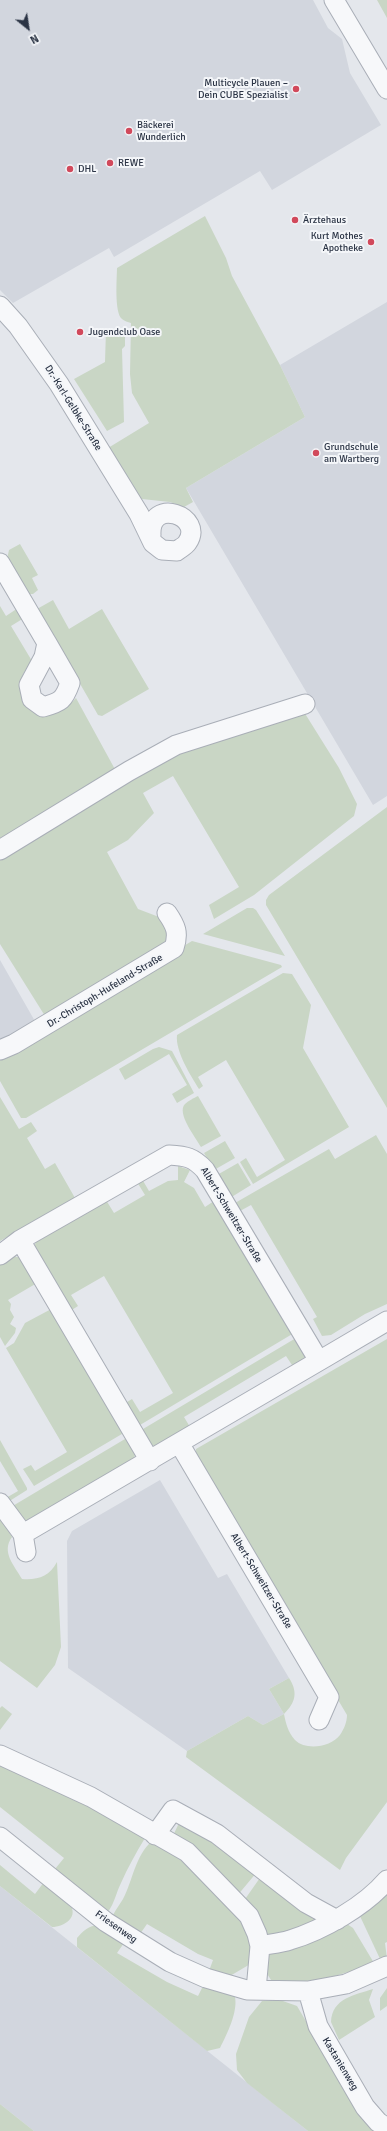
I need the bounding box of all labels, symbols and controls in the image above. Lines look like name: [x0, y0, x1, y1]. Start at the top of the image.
north arrow: [8, 8, 48, 48]
text: N: [28, 31, 41, 46]
place label: Multicycle Plauen – Dein CUBE Spezialist: [198, 77, 288, 100]
marker: Multicycle Plauen – Dein CUBE Spezialist: [291, 84, 301, 94]
place label: Bäckerei Wunderlich: [137, 119, 186, 142]
marker: Bäckerei Wunderlich: [124, 126, 134, 136]
place label: REWE: [118, 157, 144, 169]
marker: REWE: [105, 158, 115, 168]
place label: DHL: [78, 163, 96, 175]
marker: DHL: [65, 164, 75, 174]
place label: Ärztehaus: [303, 214, 346, 226]
marker: Ärztehaus: [290, 215, 300, 225]
place label: Kurt Mothes Apotheke: [311, 230, 363, 254]
marker: Kurt Mothes Apotheke: [366, 237, 376, 247]
place label: Jugendclub Oase: [88, 326, 160, 338]
marker: Jugendclub Oase: [75, 327, 85, 337]
street label: Dr.-Karl-Gelbke-Straße: [42, 363, 104, 453]
place label: Grundschule am Wartberg: [324, 441, 379, 464]
marker: Grundschule am Wartberg: [311, 448, 321, 458]
street label: Dr.-Christoph-Hufeland-Straße: [45, 952, 165, 1030]
street label: Albert-Schweitzer-Straße: [198, 1165, 264, 1265]
street label: Albert-Schweitzer-Straße: [228, 1531, 294, 1631]
street label: Friesenweg: [93, 1908, 139, 1946]
street label: Kastanienweg: [319, 2035, 361, 2093]

